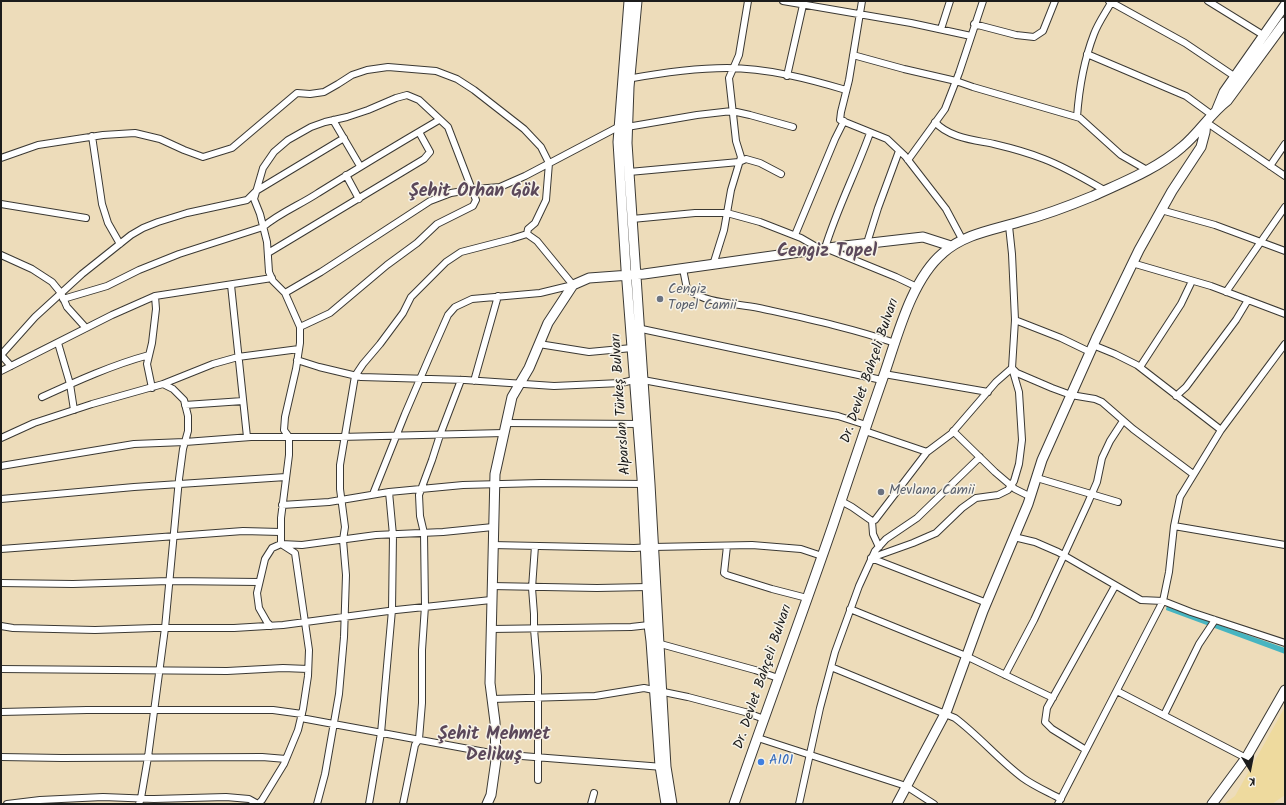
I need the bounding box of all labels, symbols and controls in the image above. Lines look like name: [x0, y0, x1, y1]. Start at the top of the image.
district label: Şehit Orhan Gök: [409, 182, 539, 204]
district label: Cengiz Topel: [777, 242, 877, 264]
place label: Cengiz Topel Camii: [668, 283, 737, 316]
marker: Cengiz Topel Camii: [655, 294, 665, 304]
street label: Dr. Devlet Bahçeli Bulvarı: [838, 296, 904, 446]
street label: Alparslan Türkeş Bulvarı: [609, 333, 635, 475]
place label: Mevlana Camii: [889, 484, 975, 500]
marker: Mevlana Camii: [876, 487, 886, 497]
street label: Dr. Devlet Bahçeli Bulvarı: [731, 602, 797, 752]
district label: Şehit Mehmet Delikuş: [438, 725, 550, 768]
north arrow: [1230, 749, 1270, 789]
place label: A101: [769, 754, 793, 770]
marker: A101: [756, 757, 766, 767]
text: K: [1247, 771, 1257, 790]

